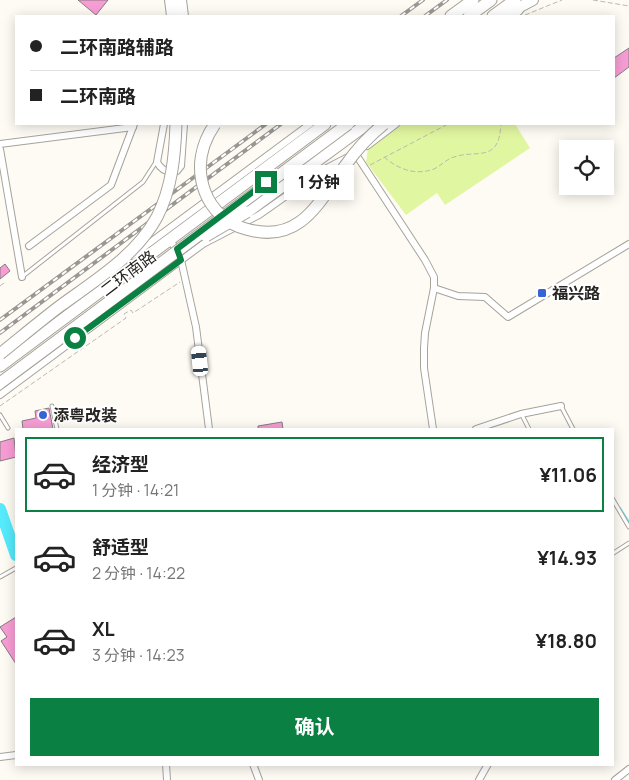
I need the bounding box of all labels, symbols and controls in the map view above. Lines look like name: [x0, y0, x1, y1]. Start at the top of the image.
text: 二环南路辅路: [60, 34, 174, 60]
text: 二环南路: [60, 83, 136, 109]
map controls: [559, 140, 614, 195]
button: locate: [559, 140, 614, 195]
callout: 1 分钟: [284, 164, 354, 200]
route end: [255, 171, 277, 193]
text: 1 分钟: [298, 171, 340, 193]
street label: 二环南路: [96, 245, 160, 301]
place label: 福兴路: [552, 282, 600, 304]
marker: 福兴路: [536, 287, 548, 299]
route start: [64, 327, 86, 349]
car: [190, 345, 209, 377]
place label: 添粤改装: [53, 404, 117, 426]
marker: 添粤改装: [37, 409, 49, 421]
text: 经济型: [92, 451, 149, 477]
icon: car: [32, 452, 77, 497]
text: ¥11.06: [539, 462, 597, 488]
text: 1 分钟 · 14:21: [92, 479, 179, 501]
text: 舒适型: [92, 534, 149, 560]
icon: car: [32, 535, 77, 580]
text: ¥14.93: [537, 545, 597, 571]
text: 2 分钟 · 14:22: [92, 562, 185, 584]
text: XL: [92, 616, 115, 642]
icon: car: [32, 618, 77, 663]
text: ¥18.80: [536, 628, 597, 654]
text: 3 分钟 · 14:23: [92, 644, 185, 666]
button: 确认: [30, 698, 599, 756]

